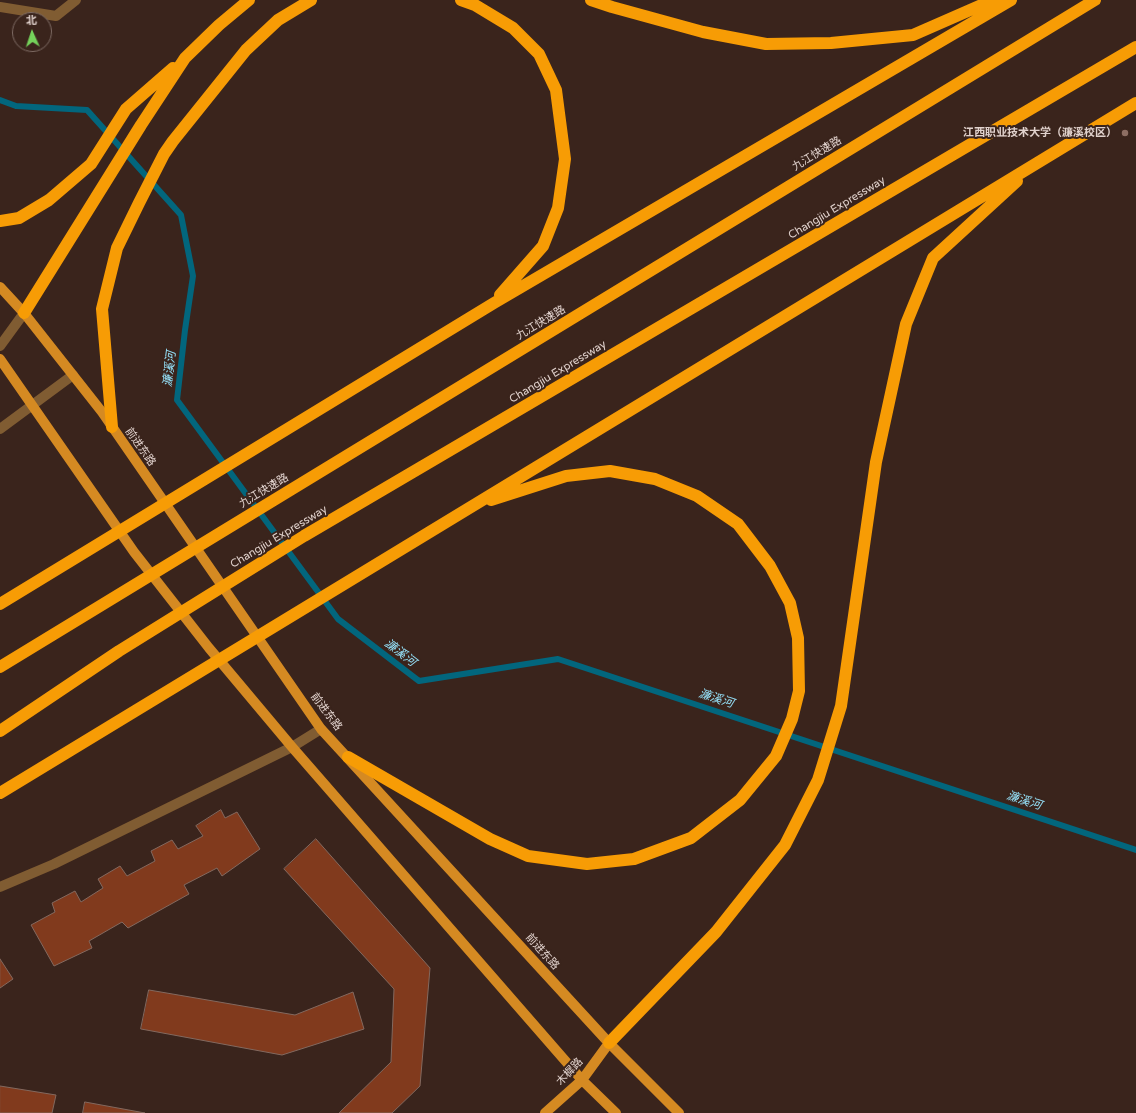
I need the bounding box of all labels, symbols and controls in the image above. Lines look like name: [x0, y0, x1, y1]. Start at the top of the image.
north arrow: [12, 12, 52, 52]
text: 北: [26, 14, 37, 27]
place label: 江西职业技术大学（濂溪校区）: [963, 126, 1117, 140]
marker: 江西职业技术大学（濂溪校区）: [1120, 128, 1130, 138]
street label: 九江快速路: [790, 134, 844, 174]
street label: Changjiu Expressway: [786, 174, 888, 242]
street label: 九江快速路: [514, 303, 568, 343]
street label: Changjiu Expressway: [507, 338, 609, 406]
water label: 濂溪河: [161, 350, 179, 388]
street label: 前进东路: [122, 425, 158, 469]
street label: 九江快速路: [237, 471, 291, 511]
street label: Changjiu Expressway: [228, 503, 330, 571]
water label: 濂溪河: [381, 636, 419, 670]
water label: 濂溪河: [697, 687, 735, 711]
street label: 前进东路: [307, 690, 345, 734]
water label: 濂溪河: [1005, 789, 1043, 813]
street label: 前进东路: [522, 931, 562, 973]
street label: 木樨路: [554, 1055, 586, 1089]

